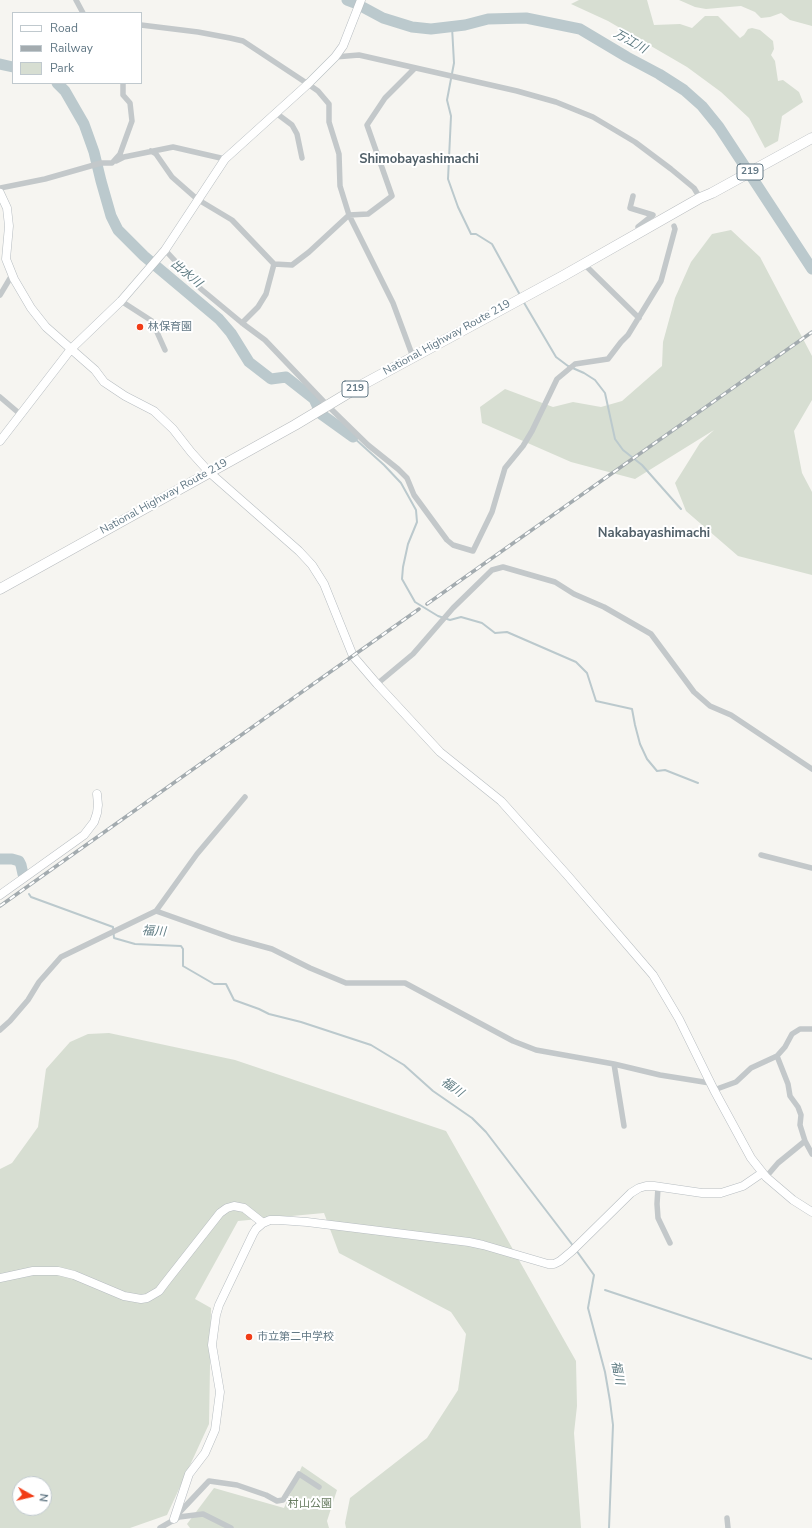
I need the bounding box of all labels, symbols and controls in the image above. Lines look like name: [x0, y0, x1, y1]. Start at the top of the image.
legend: [12, 12, 142, 84]
text: Road: [50, 20, 78, 36]
water label: 万江川: [611, 27, 649, 57]
text: Railway: [50, 40, 93, 56]
text: Park: [50, 60, 74, 76]
district label: Shimobayashimachi: [359, 152, 479, 168]
road number: 219: [737, 164, 763, 180]
water label: 出水川: [168, 257, 204, 291]
street label: National Highway Route 219: [381, 297, 513, 379]
place label: 林保育園: [148, 320, 192, 334]
marker: 林保育園: [135, 322, 145, 332]
road number: 219: [342, 381, 368, 397]
street label: National Highway Route 219: [98, 456, 230, 538]
district label: Nakabayashimachi: [598, 526, 710, 542]
water label: 福川: [142, 924, 166, 940]
water label: 福川: [438, 1075, 466, 1101]
place label: 市立第二中学校: [257, 1330, 334, 1344]
marker: 市立第二中学校: [244, 1332, 254, 1342]
water label: 福川: [608, 1360, 626, 1386]
north arrow: [12, 1476, 52, 1516]
text: N: [35, 1492, 51, 1503]
park label: 村山公園: [288, 1497, 332, 1511]

